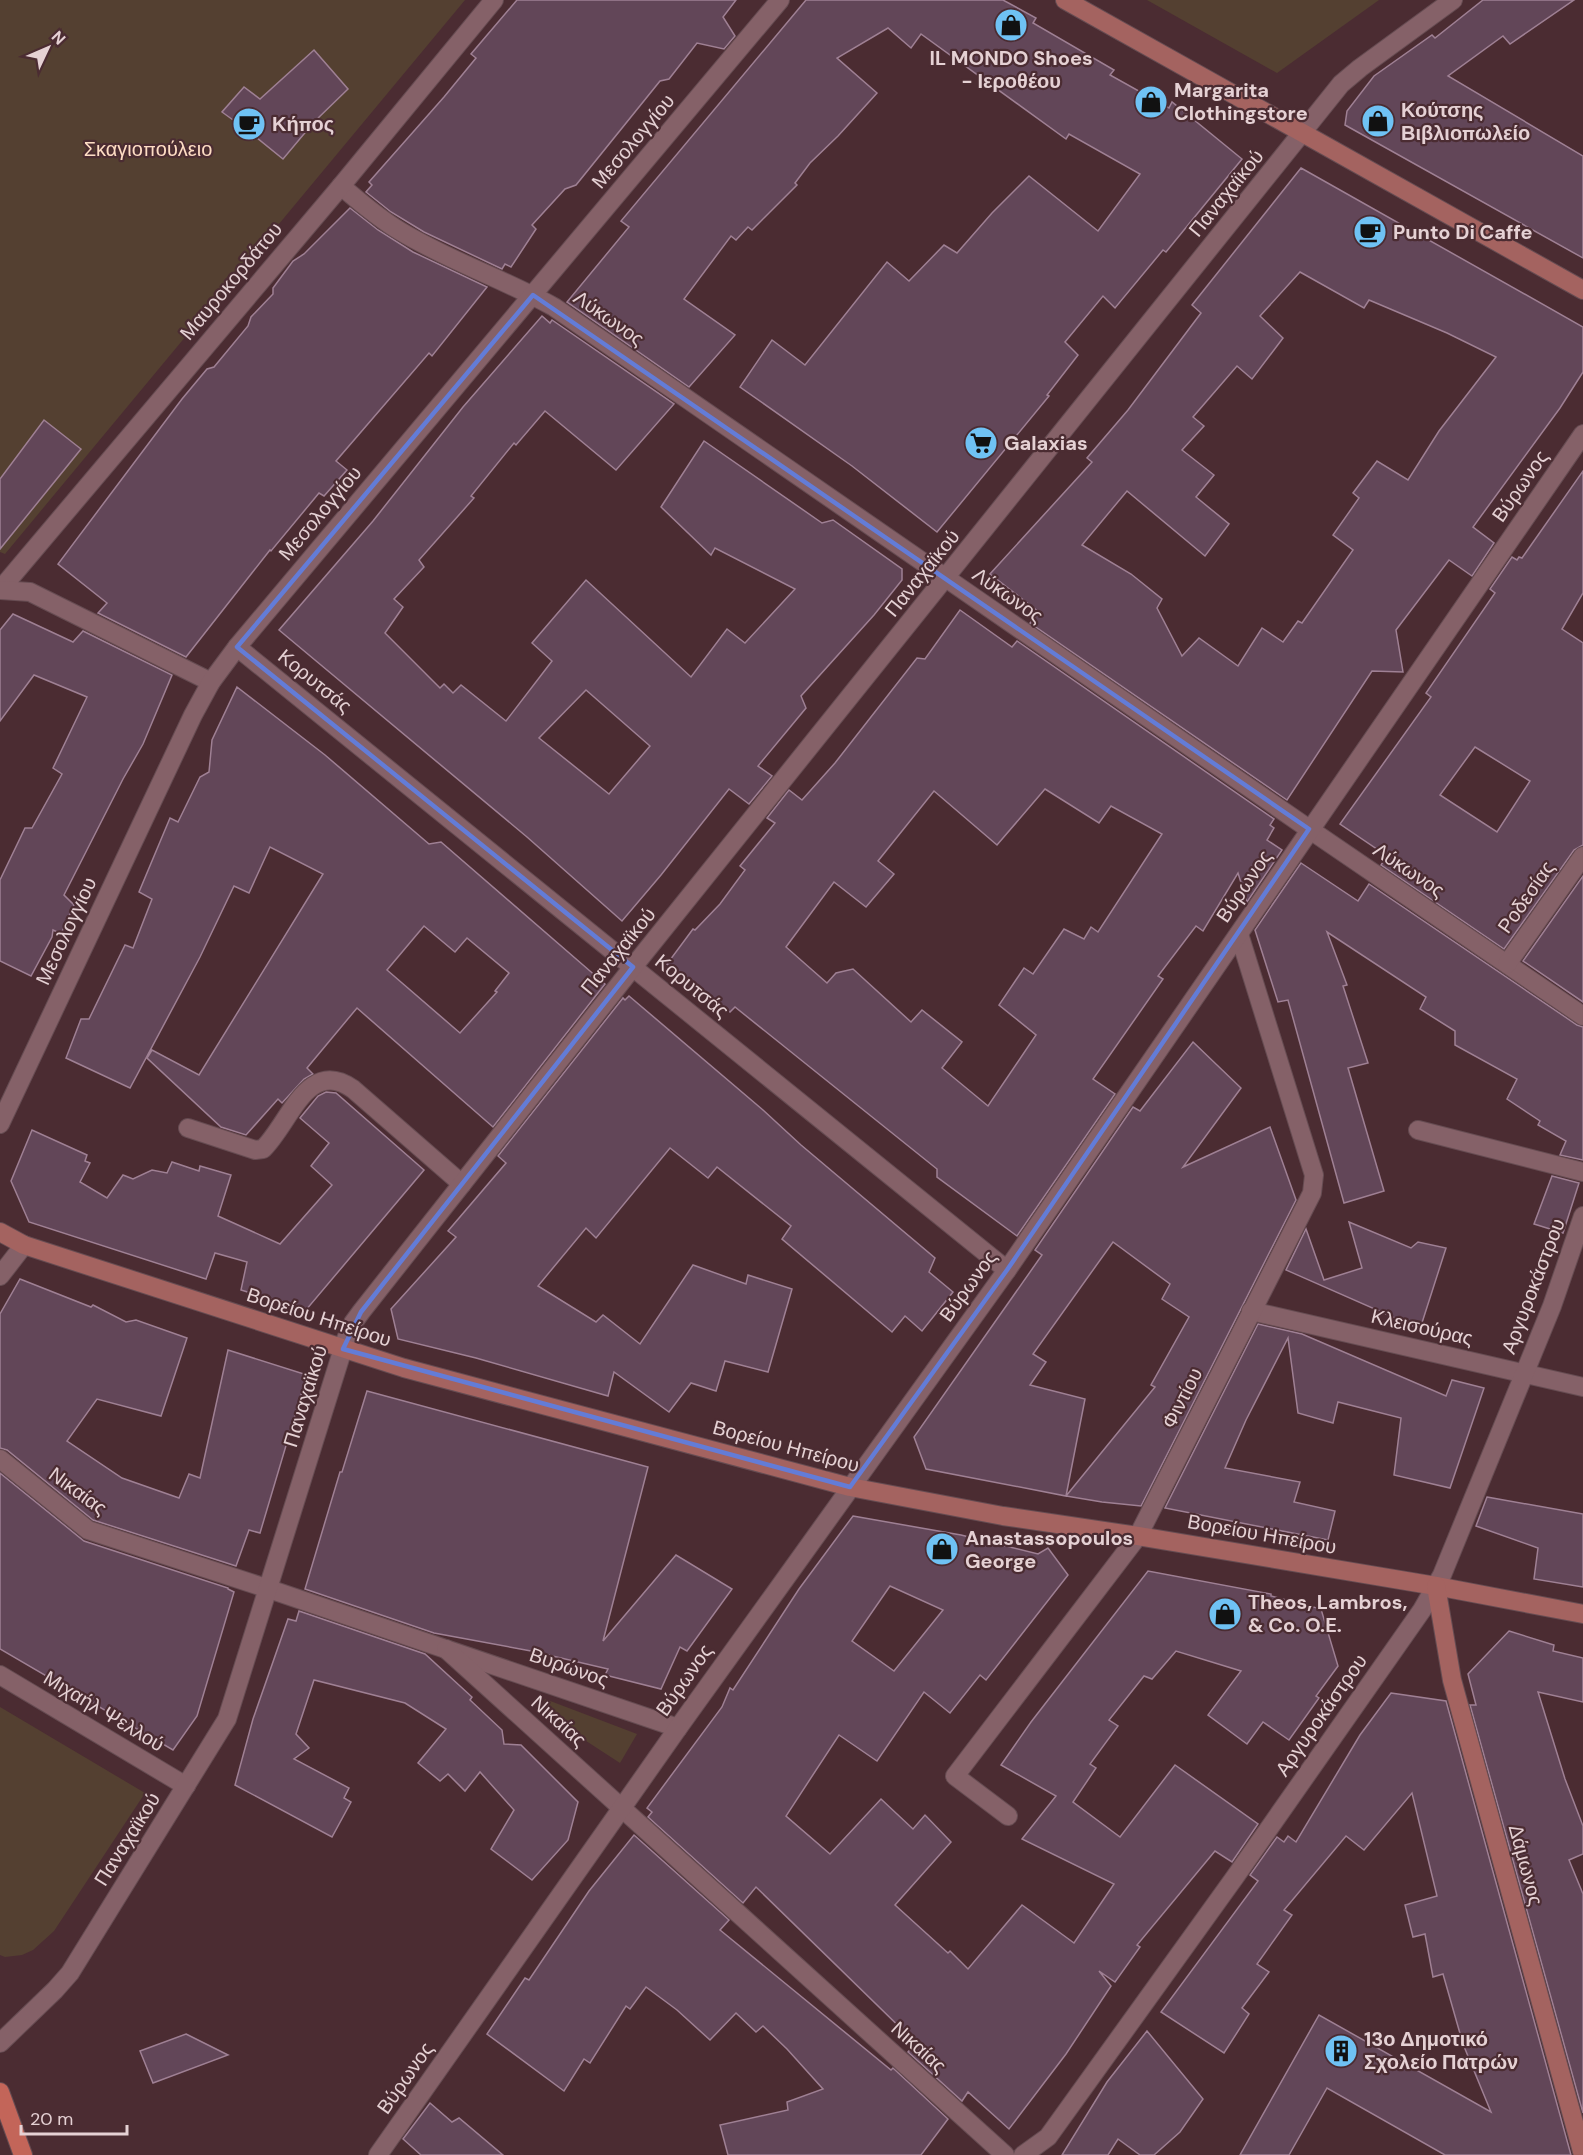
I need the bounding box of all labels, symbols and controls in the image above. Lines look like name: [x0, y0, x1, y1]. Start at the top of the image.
shop icon: IL MONDO Shoes - Ιεροθέου: [993, 7, 1029, 43]
north arrow: [18, 18, 78, 78]
text: N: [47, 26, 70, 49]
place label: IL MONDO Shoes - Ιεροθέου: [929, 45, 1093, 94]
place label: Margarita Clothingstore: [1174, 77, 1308, 126]
shop icon: Margarita Clothingstore: [1133, 84, 1169, 120]
street label: Μεσολογγίου: [586, 88, 680, 194]
place label: Κούτσης Βιβλιοπωλείο: [1401, 97, 1530, 146]
shop icon: Κούτσης Βιβλιοπωλείο: [1360, 103, 1396, 139]
cafe icon: Κήπος: [231, 106, 267, 142]
place label: Κήπος: [272, 111, 334, 137]
park label: Σκαγιοπούλειο: [84, 136, 212, 162]
street label: Παναχαϊκού: [1183, 144, 1269, 242]
cafe icon: Punto Di Caffe: [1352, 214, 1388, 250]
street label: Μαυροκορδάτου: [174, 217, 288, 345]
place label: Punto Di Caffe: [1393, 219, 1533, 245]
street label: Λύκωνος: [569, 284, 650, 352]
supermarket icon: Galaxias: [963, 425, 999, 461]
place label: Galaxias: [1004, 430, 1088, 456]
street label: Βύρωνος: [1486, 445, 1554, 527]
street label: Μεσολογγίου: [273, 460, 367, 566]
street label: Παναχαϊκού: [879, 524, 965, 622]
street label: Λύκωνος: [968, 561, 1049, 629]
street label: Κορυτσάς: [273, 643, 358, 719]
street label: Λύκωνος: [1368, 837, 1450, 903]
street label: Βύρωνος: [1210, 844, 1278, 927]
street label: Ροδεσίας: [1492, 855, 1561, 938]
street label: Μεσολογγίου: [30, 873, 102, 989]
street label: Παναχαϊκού: [575, 902, 661, 1000]
street label: Κορυτσάς: [650, 948, 735, 1024]
street label: Αργυροκάστρου: [1495, 1215, 1571, 1357]
street label: Βύρωνος: [933, 1245, 1003, 1327]
street label: Βορείου Ηπείρου: [243, 1281, 395, 1353]
street label: Κλεισούρας: [1369, 1303, 1476, 1351]
street label: Παναχαϊκού: [277, 1342, 333, 1450]
street label: Φιντίου: [1156, 1363, 1208, 1433]
street label: Βορείου Ηπείρου: [710, 1414, 862, 1478]
street label: Νικαίας: [44, 1461, 113, 1521]
street label: Βορείου Ηπείρου: [1186, 1508, 1338, 1560]
place label: Anastassopoulos George: [965, 1525, 1133, 1574]
shop icon: Anastassopoulos George: [924, 1531, 960, 1567]
place label: Theos, Lambros, & Co. O.E.: [1248, 1589, 1407, 1638]
shop icon: Theos, Lambros, & Co. O.E.: [1207, 1596, 1243, 1632]
street label: Βύρωνος: [650, 1639, 718, 1721]
street label: Βυρώνος: [526, 1641, 612, 1693]
street label: Αργυροκάστρου: [1269, 1649, 1373, 1781]
street label: Μιχαήλ Ψελλού: [39, 1665, 169, 1757]
street label: Νικαίας: [526, 1689, 592, 1753]
street label: Παναχαϊκού: [88, 1787, 166, 1891]
street label: Δάμωνος: [1503, 1822, 1549, 1909]
street label: Νικαίας: [886, 2015, 952, 2079]
place label: 13ο Δημοτικό Σχολείο Πατρών: [1364, 2026, 1518, 2075]
building icon: 13ο Δημοτικό Σχολείο Πατρών: [1323, 2033, 1359, 2069]
street label: Βύρωνος: [371, 2037, 439, 2119]
scale bar: [21, 2098, 128, 2136]
text: 20 m: [30, 2107, 73, 2131]

